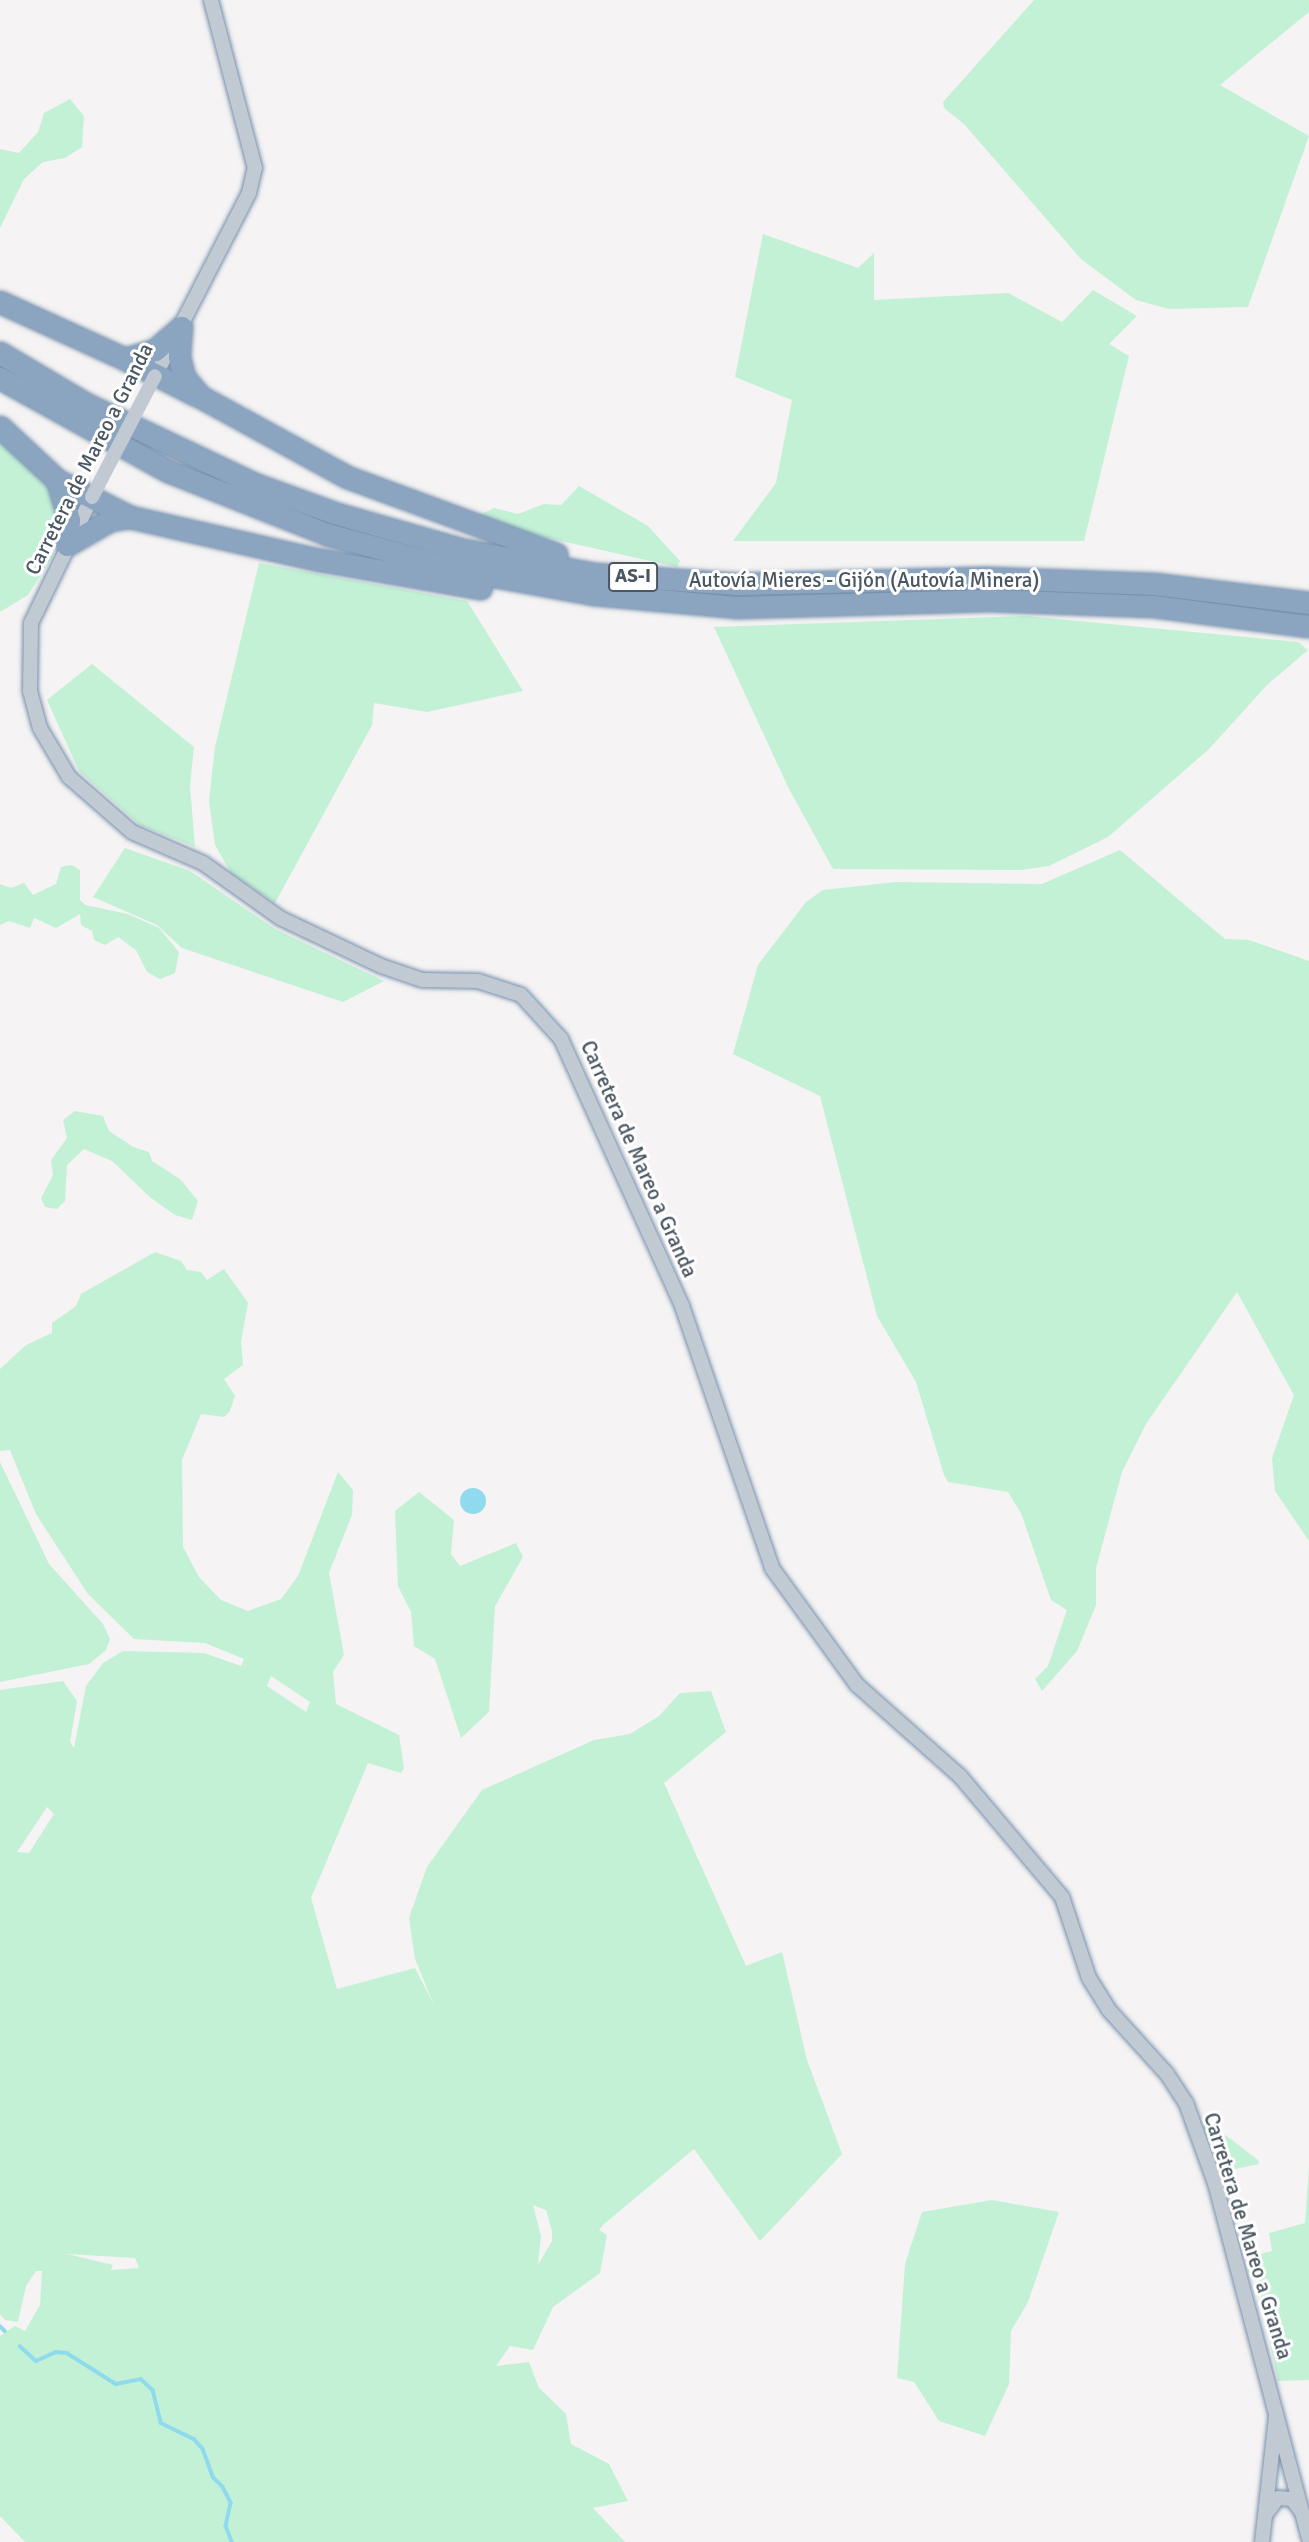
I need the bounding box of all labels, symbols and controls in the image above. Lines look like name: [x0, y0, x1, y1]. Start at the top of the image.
street label: Carretera de Mareo a Granda: [19, 339, 159, 579]
road number: AS-I: [607, 562, 659, 592]
street label: Autovía Mieres - Gijón (Autovía Minera): [689, 567, 1039, 593]
street label: Carretera de Mareo a Granda: [575, 1037, 703, 1281]
street label: Carretera de Mareo a Granda: [1198, 2110, 1298, 2362]

